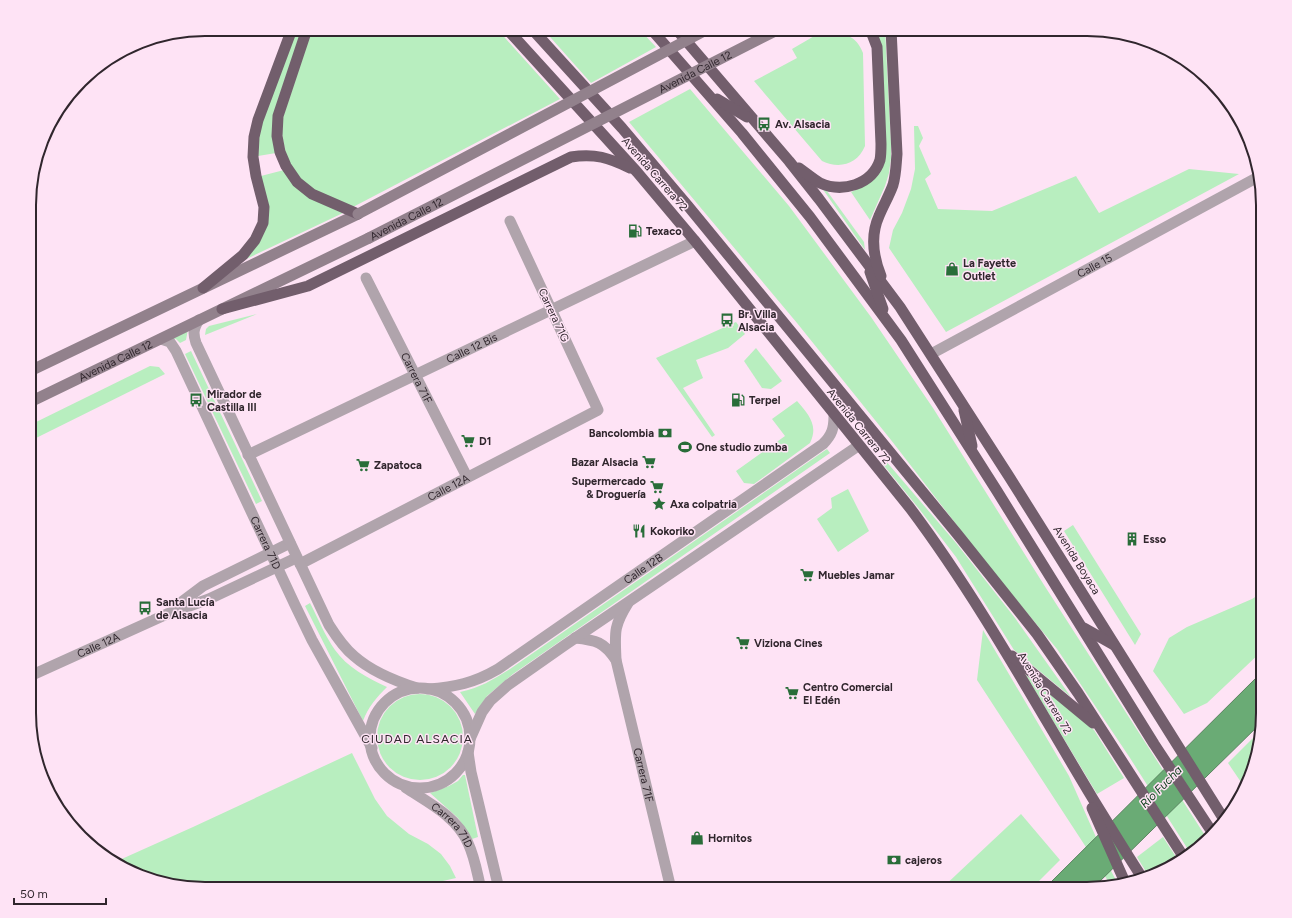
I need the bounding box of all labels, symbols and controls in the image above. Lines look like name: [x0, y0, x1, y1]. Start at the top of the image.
street label: Avenida Calle 12: [657, 48, 734, 96]
bus stop icon: Av. Alsacia: [756, 116, 772, 132]
place label: Av. Alsacia: [775, 118, 830, 131]
street label: Avenida Carrera 72: [619, 135, 690, 214]
street label: Avenida Calle 12: [368, 195, 445, 243]
fuel station icon: Texaco: [627, 223, 643, 239]
place label: Texaco: [646, 225, 682, 238]
street label: Calle 15: [1075, 251, 1115, 281]
place label: La Fayette Outlet: [963, 257, 1016, 283]
shop icon: La Fayette Outlet: [944, 261, 960, 277]
street label: Carrera 71G: [535, 286, 572, 344]
place label: Br. Villa Alsacia: [738, 308, 776, 334]
bus stop icon: Br. Villa Alsacia: [719, 312, 735, 328]
street label: Calle 12 Bis: [444, 331, 500, 366]
street label: Avenida Calle 12: [77, 338, 155, 384]
street label: Carrera 71F: [398, 350, 435, 406]
street label: Avenida Carrera 72: [824, 386, 893, 467]
place label: Mirador de Castilla III: [207, 388, 262, 414]
bus stop icon: Mirador de Castilla III: [188, 392, 204, 408]
fuel station icon: Terpel: [730, 392, 746, 408]
place label: Terpel: [749, 394, 781, 407]
bank icon: Bancolombia: [657, 425, 673, 441]
place label: Bancolombia: [589, 427, 654, 440]
supermarket icon: D1: [460, 433, 476, 449]
place label: D1: [479, 435, 491, 448]
sports icon: One studio zumba: [677, 439, 693, 455]
place label: One studio zumba: [696, 441, 787, 454]
supermarket icon: Bazar Alsacia: [641, 454, 657, 470]
place label: Bazar Alsacia: [571, 456, 638, 469]
supermarket icon: Zapatoca: [355, 457, 371, 473]
place label: Zapatoca: [374, 459, 422, 472]
street label: Calle 12A: [425, 471, 472, 504]
place label: Supermercado & Droguería: [572, 475, 647, 501]
supermarket icon: Supermercado & Droguería: [649, 479, 665, 495]
place icon: Axa colpatria: [651, 496, 667, 512]
place label: Axa colpatria: [670, 498, 737, 511]
street label: Carrera 71D: [247, 514, 284, 572]
restaurant icon: Kokoriko: [631, 523, 647, 539]
street label: Avenida Boyaca: [1050, 524, 1103, 597]
place label: Kokoriko: [650, 525, 695, 538]
building icon: Esso: [1124, 531, 1140, 547]
place label: Esso: [1143, 533, 1167, 546]
street label: Calle 12B: [621, 551, 666, 587]
supermarket icon: Muebles Jamar: [799, 567, 815, 583]
place label: Muebles Jamar: [818, 569, 895, 582]
place label: Santa Lucía de Alsacia: [156, 596, 215, 622]
bus stop icon: Santa Lucía de Alsacia: [137, 600, 153, 616]
street label: Calle 12A: [75, 630, 122, 661]
supermarket icon: Viziona Cines: [735, 635, 751, 651]
place label: Viziona Cines: [754, 637, 822, 650]
street label: Avenida Carrera 72: [1015, 650, 1074, 737]
place label: Centro Comercial El Edén: [803, 681, 893, 707]
supermarket icon: Centro Comercial El Edén: [784, 685, 800, 701]
district label: CIUDAD ALSACIA: [361, 732, 473, 746]
street label: Carrera 71F: [630, 747, 656, 804]
water label: Río Fucha: [1137, 763, 1185, 811]
street label: Carrera 71D: [429, 800, 475, 850]
shop icon: Hornitos: [689, 830, 705, 846]
place label: Hornitos: [708, 832, 752, 845]
bank icon: cajeros: [886, 852, 902, 868]
place label: cajeros: [905, 854, 942, 867]
scale bar: [14, 880, 106, 906]
text: 50 m: [20, 887, 48, 901]

